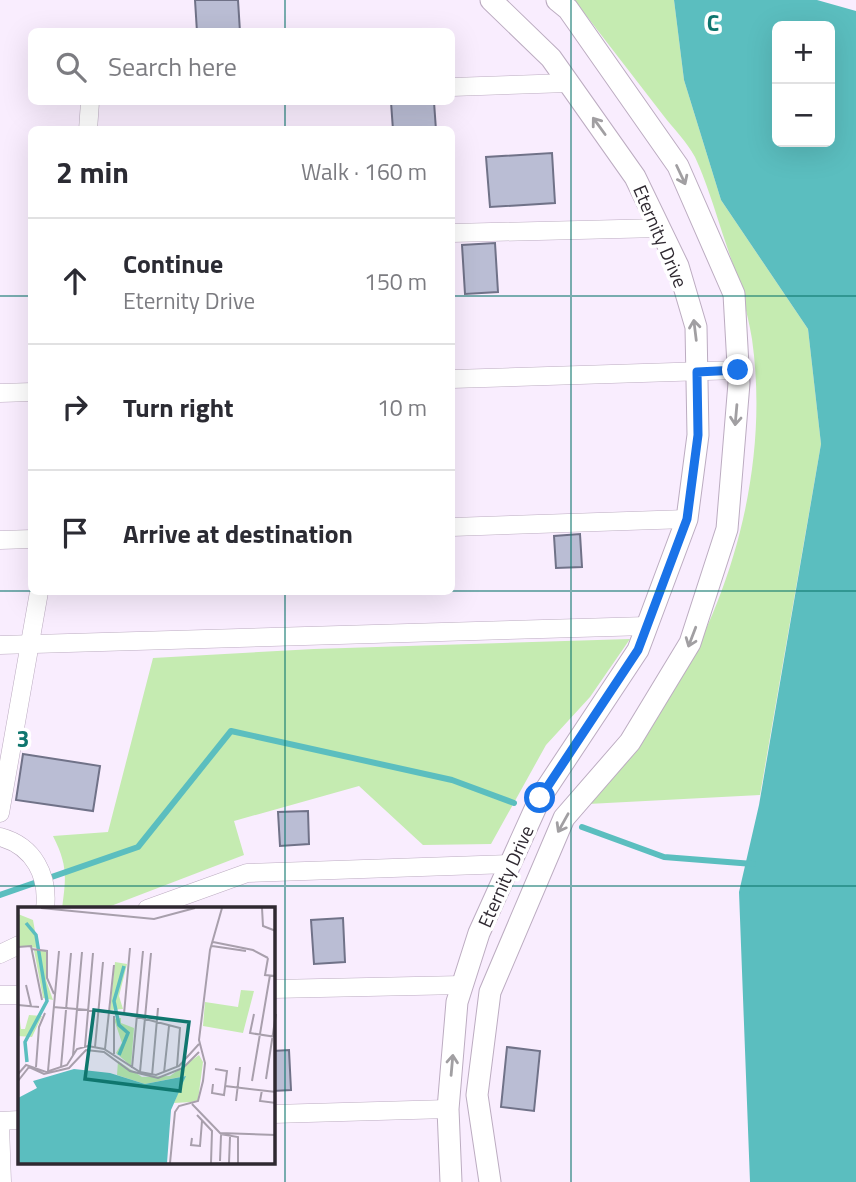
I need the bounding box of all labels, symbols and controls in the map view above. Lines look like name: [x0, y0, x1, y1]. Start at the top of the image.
text: C: [707, 5, 719, 40]
map controls: [772, 21, 835, 147]
button: +: [772, 21, 835, 84]
search box: [28, 28, 455, 105]
text: Search here: [108, 47, 237, 86]
icon: search: [52, 48, 90, 86]
button: −: [772, 84, 835, 147]
one-way arrow: [592, 117, 607, 136]
text: 2 min: [56, 149, 129, 195]
text: Walk · 160 m: [301, 154, 427, 189]
one-way arrow: [675, 164, 689, 185]
street label: Eternity Drive: [626, 180, 696, 292]
text: Continue: [123, 244, 223, 283]
icon: ahead: [56, 262, 94, 300]
text: 150 m: [364, 264, 427, 299]
text: Eternity Drive: [123, 283, 255, 318]
one-way arrow: [689, 319, 702, 342]
route end: [722, 354, 753, 385]
icon: right: [56, 388, 94, 426]
text: Turn right: [123, 388, 234, 427]
text: 10 m: [377, 390, 427, 425]
one-way arrow: [729, 403, 742, 426]
icon: arrive: [56, 514, 94, 552]
text: Arrive at destination: [123, 514, 353, 553]
one-way arrow: [684, 625, 697, 647]
text: 3: [17, 721, 29, 756]
route start: [524, 782, 555, 813]
one-way arrow: [556, 812, 570, 832]
street label: Eternity Drive: [470, 820, 540, 932]
inset map: [18, 907, 275, 1164]
one-way arrow: [446, 1054, 459, 1077]

